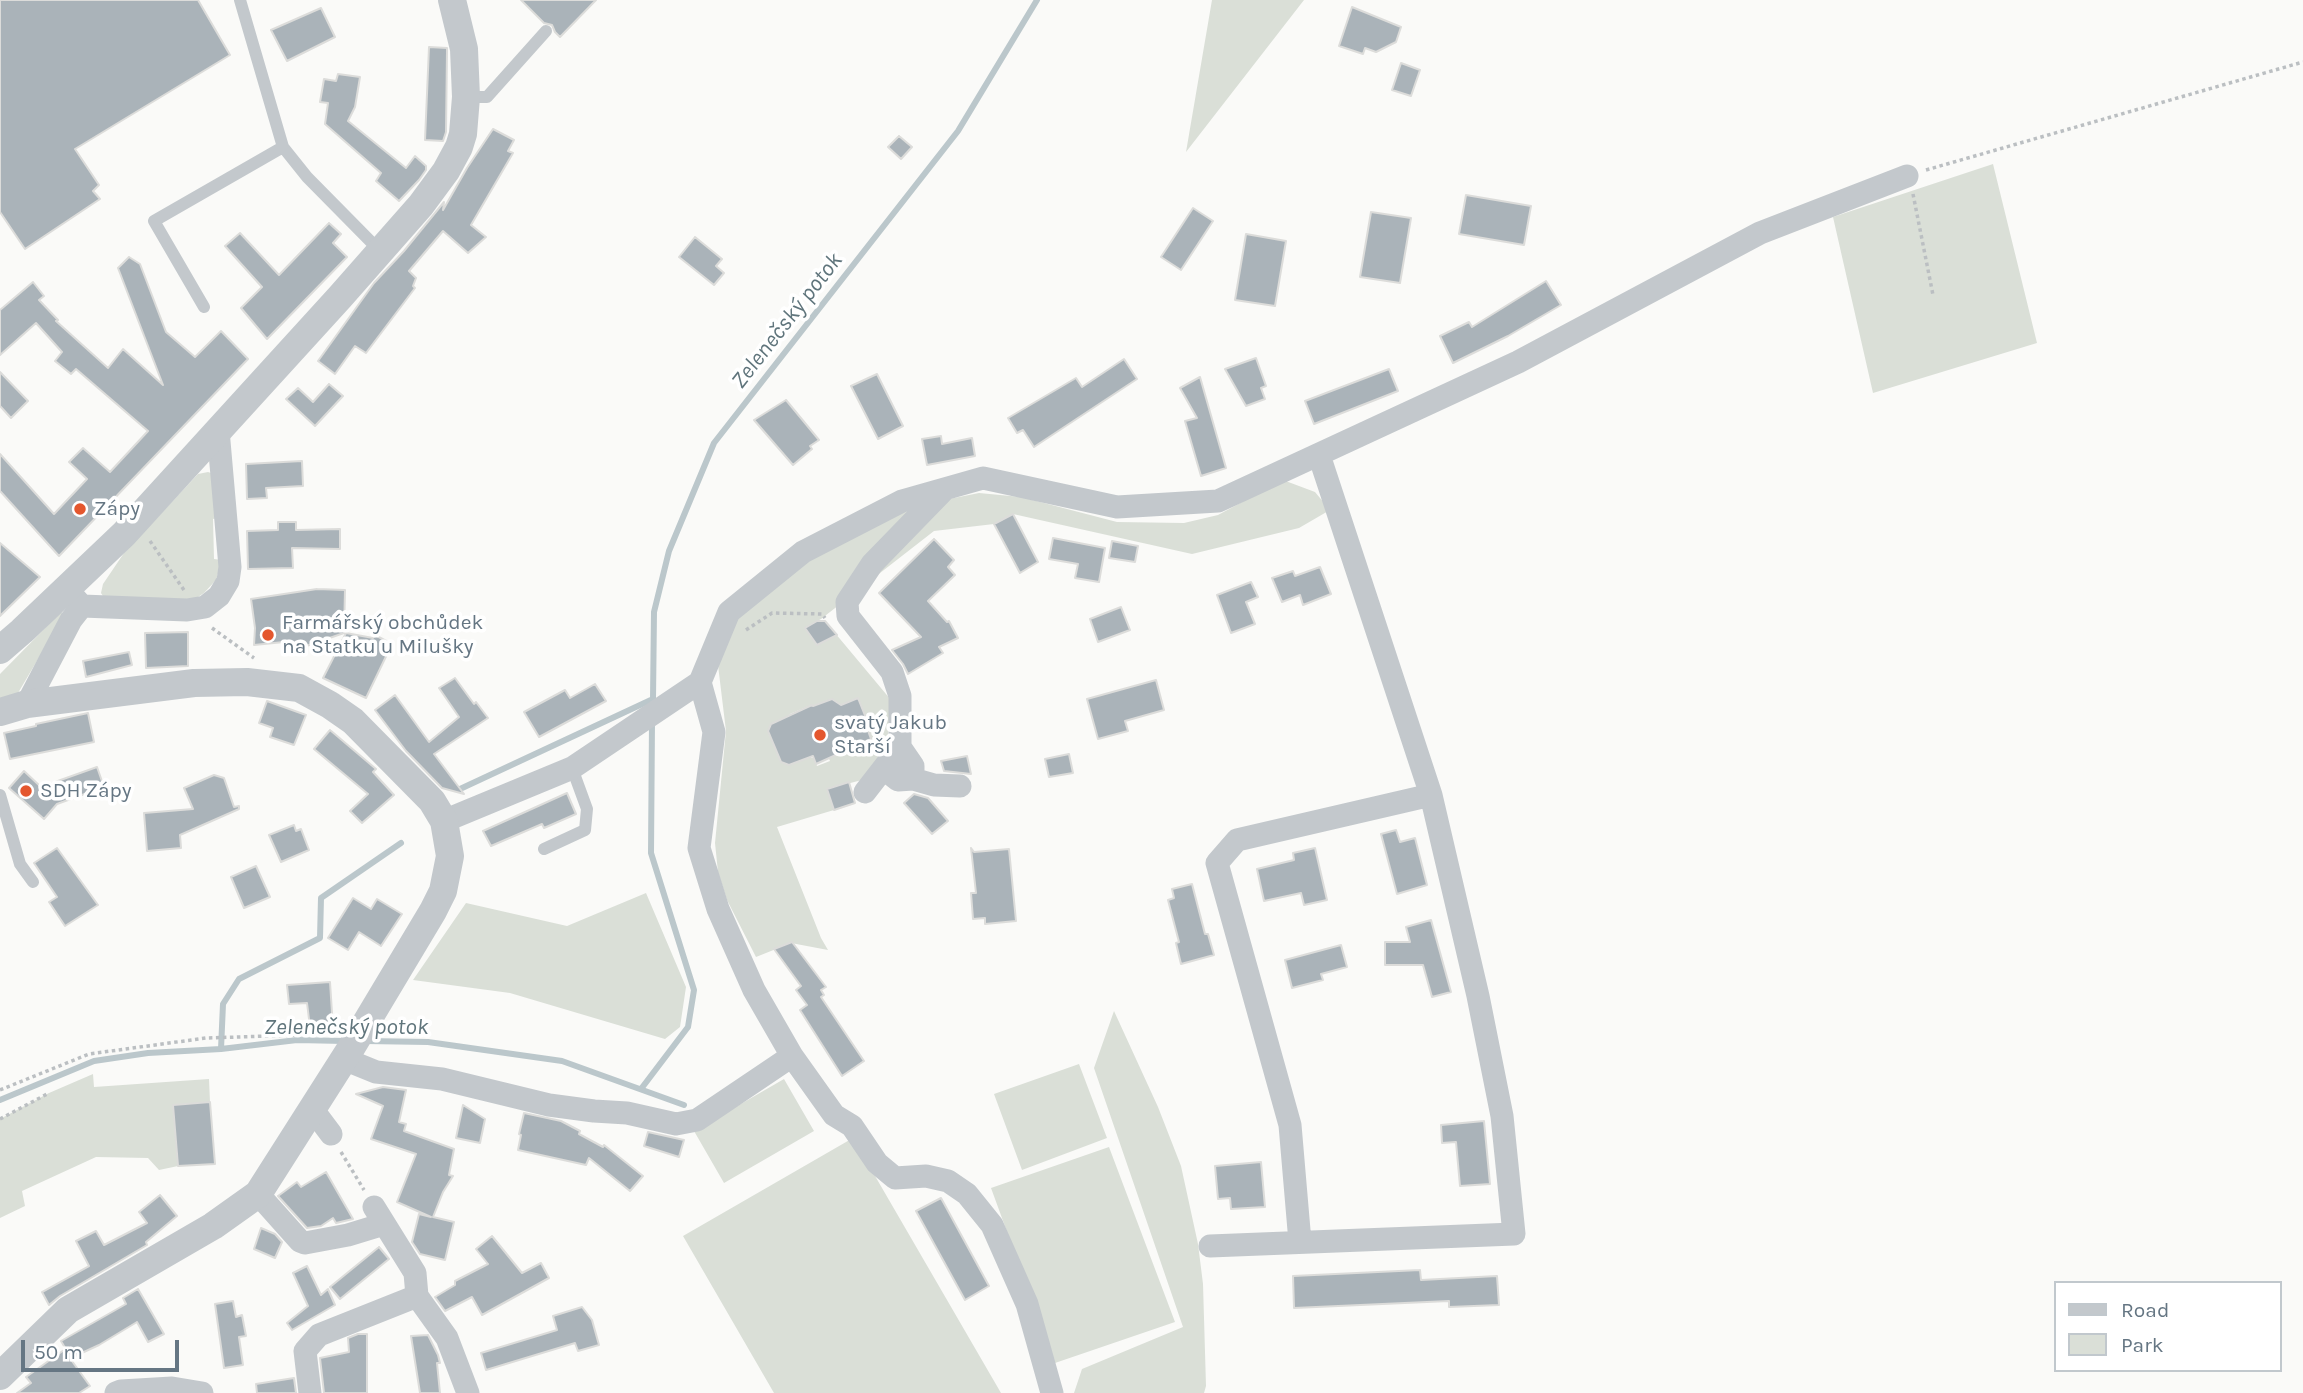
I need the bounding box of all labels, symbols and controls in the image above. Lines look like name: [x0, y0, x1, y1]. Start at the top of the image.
water label: Zelenečský potok: [725, 248, 849, 394]
place label: Zápy: [94, 496, 140, 522]
marker: Zápy: [72, 501, 88, 517]
place label: Farmářský obchůdek na Statku u Milušky: [282, 610, 483, 660]
marker: Farmářský obchůdek na Statku u Milušky: [260, 627, 276, 643]
place label: svatý Jakub Starší: [834, 710, 947, 760]
marker: svatý Jakub Starší: [812, 727, 828, 743]
place label: SDH Zápy: [40, 778, 132, 804]
marker: SDH Zápy: [18, 783, 34, 799]
water label: Zelenečský potok: [264, 1013, 428, 1041]
legend: [2054, 1281, 2282, 1372]
text: Road: [2121, 1298, 2169, 1322]
scale bar: [24, 1326, 182, 1370]
text: Park: [2121, 1333, 2164, 1357]
text: 50 m: [34, 1340, 83, 1364]

